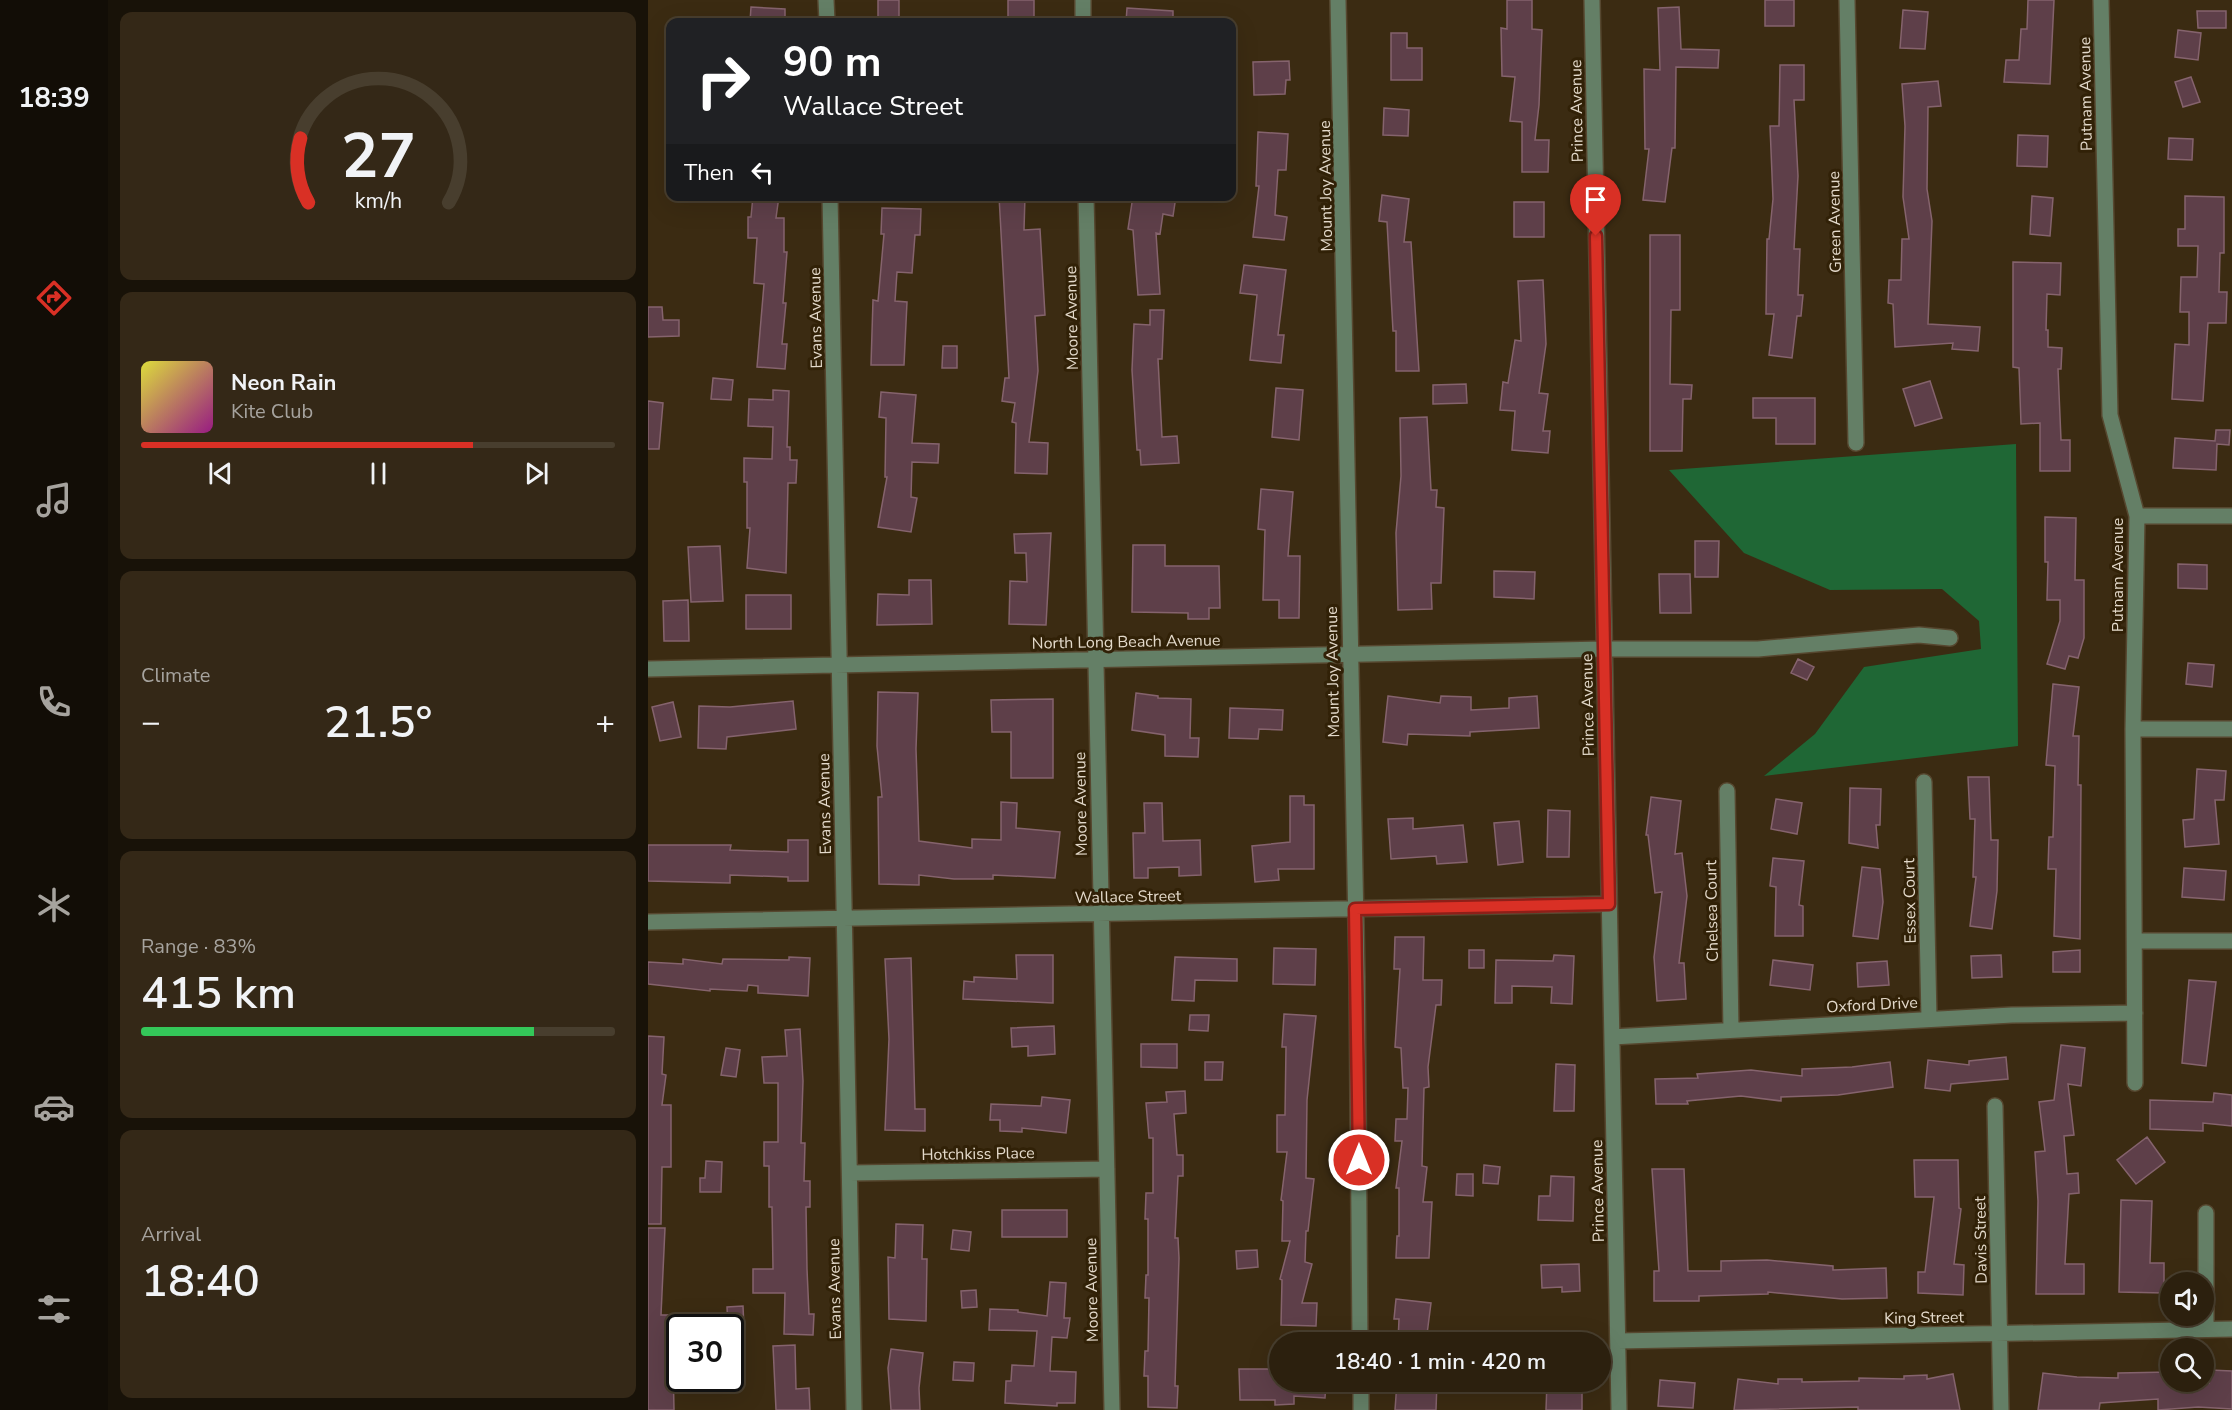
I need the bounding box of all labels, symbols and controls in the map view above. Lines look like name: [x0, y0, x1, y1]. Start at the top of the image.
text: 90 m: [783, 34, 882, 91]
street label: Putnam Avenue: [2074, 37, 2098, 151]
icon: right: [684, 42, 762, 120]
street label: Prince Avenue: [1565, 59, 1589, 163]
text: 18:39: [18, 80, 90, 117]
text: Wallace Street: [783, 88, 963, 125]
text: 27: [341, 114, 415, 199]
street label: Mount Joy Avenue: [1314, 120, 1338, 252]
icon: left: [746, 156, 779, 189]
text: Then: [684, 158, 734, 188]
street label: Green Avenue: [1823, 171, 1847, 273]
pin: [1570, 174, 1621, 236]
icon: arrive: [1579, 183, 1612, 216]
text: km/h: [354, 186, 402, 216]
street label: Moore Avenue: [1060, 266, 1084, 370]
street label: Evans Avenue: [804, 267, 828, 369]
icon: directions: [33, 277, 75, 319]
text: Neon Rain: [231, 368, 336, 398]
text: Kite Club: [231, 398, 313, 425]
icon: previous: [204, 457, 237, 490]
icon: pause: [362, 457, 395, 490]
icon: next: [520, 457, 553, 490]
icon: music: [33, 479, 75, 521]
street label: Putnam Avenue: [2107, 518, 2129, 632]
street label: Mount Joy Avenue: [1321, 606, 1345, 738]
street label: North Long Beach Avenue: [1032, 629, 1221, 655]
street label: Prince Avenue: [1576, 653, 1600, 757]
text: Climate: [141, 662, 210, 689]
icon: phone: [33, 681, 75, 723]
text: 21.5°: [324, 692, 432, 753]
text: −: [141, 700, 161, 745]
text: +: [595, 700, 615, 745]
street label: Moore Avenue: [1069, 752, 1093, 856]
street label: Evans Avenue: [813, 753, 837, 855]
street label: Essex Court: [1898, 858, 1922, 944]
street label: Chelsea Court: [1700, 860, 1724, 962]
icon: climate: [33, 884, 75, 926]
street label: Wallace Street: [1074, 885, 1182, 909]
text: Range · 83%: [141, 933, 256, 960]
text: 415 km: [141, 963, 296, 1024]
street label: Oxford Drive: [1826, 992, 1918, 1018]
icon: car: [33, 1086, 75, 1128]
position arrow: [1327, 1128, 1391, 1192]
street label: Prince Avenue: [1586, 1139, 1610, 1243]
street label: Hotchkiss Place: [921, 1142, 1035, 1166]
street label: Davis Street: [1969, 1196, 1993, 1284]
text: Arrival: [141, 1221, 201, 1248]
street label: Evans Avenue: [823, 1238, 847, 1340]
street label: Moore Avenue: [1080, 1238, 1104, 1342]
text: 18:40: [141, 1251, 260, 1312]
map controls: [2160, 1272, 2214, 1392]
button: sound: [2160, 1272, 2214, 1326]
icon: filters: [33, 1288, 75, 1330]
street label: King Street: [1884, 1306, 1965, 1330]
speed limit sign: 30: [666, 1314, 744, 1392]
button: search: [2160, 1338, 2214, 1392]
text: 18:40 · 1 min · 420 m: [1334, 1347, 1546, 1377]

